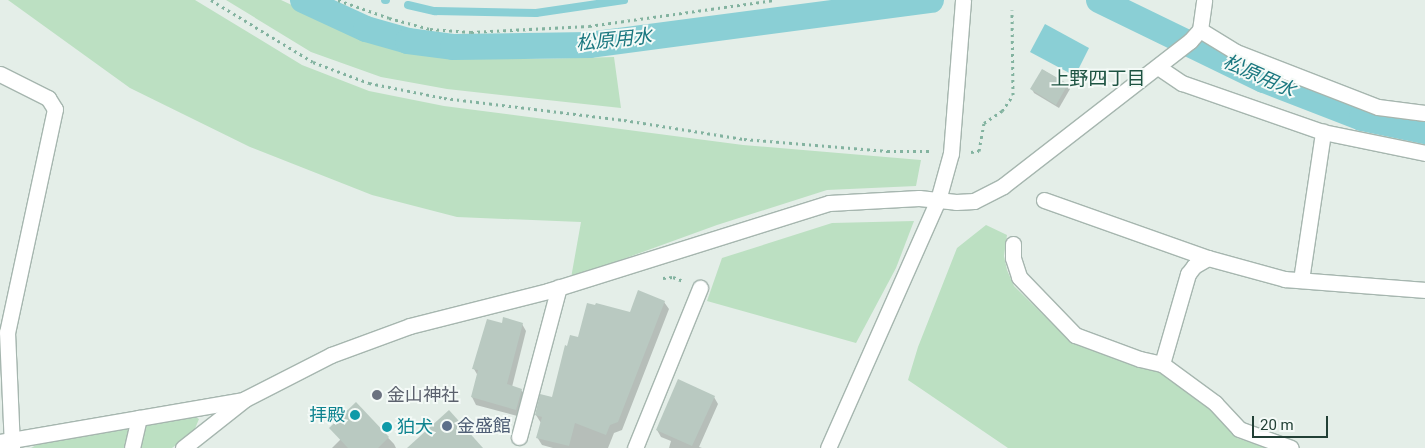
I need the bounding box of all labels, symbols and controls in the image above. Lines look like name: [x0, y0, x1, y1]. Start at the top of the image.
water label: 松原用水: [575, 25, 653, 55]
water label: 松原用水: [1220, 50, 1298, 102]
district label: 上野四丁目: [1051, 68, 1145, 90]
place label: 金山神社: [387, 384, 459, 406]
marker: 金山神社: [371, 389, 383, 401]
place label: 拝殿: [309, 404, 345, 426]
scale bar: [1255, 406, 1331, 438]
marker: 拝殿: [349, 409, 361, 421]
place label: 金盛館: [457, 415, 511, 437]
place label: 狛犬: [397, 416, 433, 438]
text: 20 m: [1260, 416, 1294, 434]
marker: 金盛館: [441, 420, 453, 432]
marker: 狛犬: [381, 421, 393, 433]

